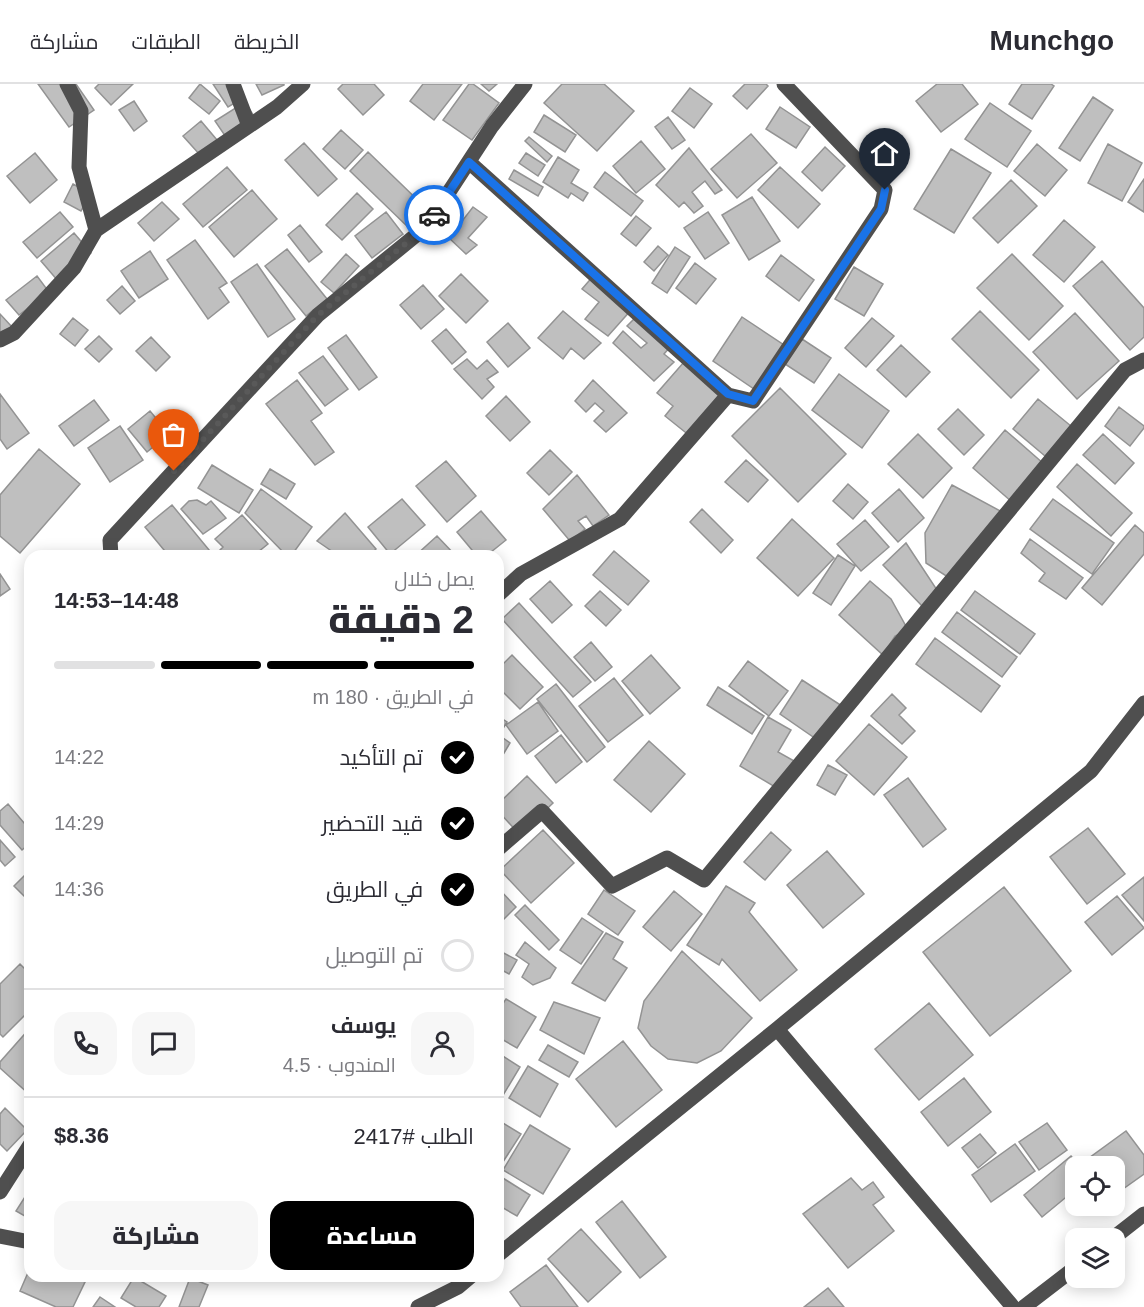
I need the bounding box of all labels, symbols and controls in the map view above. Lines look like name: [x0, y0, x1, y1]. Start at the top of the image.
text: Munchgo: [990, 25, 1114, 56]
text: مشاركة: [30, 30, 99, 53]
text: الطبقات: [132, 30, 201, 53]
text: الخريطة: [234, 30, 300, 53]
pin: [859, 128, 910, 190]
icon: home: [868, 137, 901, 170]
courier: [404, 185, 464, 245]
icon: car: [418, 199, 451, 232]
pin: [148, 409, 199, 471]
icon: bag: [157, 418, 190, 451]
text: يصل خلال: [394, 568, 474, 590]
text: 14:48–14:53: [54, 588, 179, 613]
text: 2 دقيقة: [328, 598, 474, 641]
text: في الطريق · 180 m: [313, 686, 474, 708]
icon: check: [441, 741, 474, 774]
text: تم التأكيد: [340, 745, 423, 770]
text: 14:22: [54, 746, 104, 768]
icon: check: [441, 807, 474, 840]
text: قيد التحضير: [322, 811, 423, 836]
text: 14:29: [54, 812, 104, 834]
icon: check: [441, 873, 474, 906]
text: في الطريق: [326, 877, 423, 902]
text: 14:36: [54, 878, 104, 900]
text: تم التوصيل: [325, 943, 423, 968]
button: phone: [54, 1012, 117, 1075]
button: chat: [132, 1012, 195, 1075]
button: person: [411, 1012, 474, 1075]
text: يوسف: [331, 1013, 396, 1038]
text: المندوب · 4.5: [283, 1054, 396, 1076]
text: $8.36: [54, 1123, 109, 1148]
text: الطلب #2417: [354, 1124, 474, 1149]
map controls: [1065, 1156, 1125, 1288]
button: locate: [1065, 1156, 1125, 1216]
button: مشاركة: [54, 1201, 258, 1270]
button: مساعدة: [270, 1201, 474, 1270]
button: layers: [1065, 1228, 1125, 1288]

